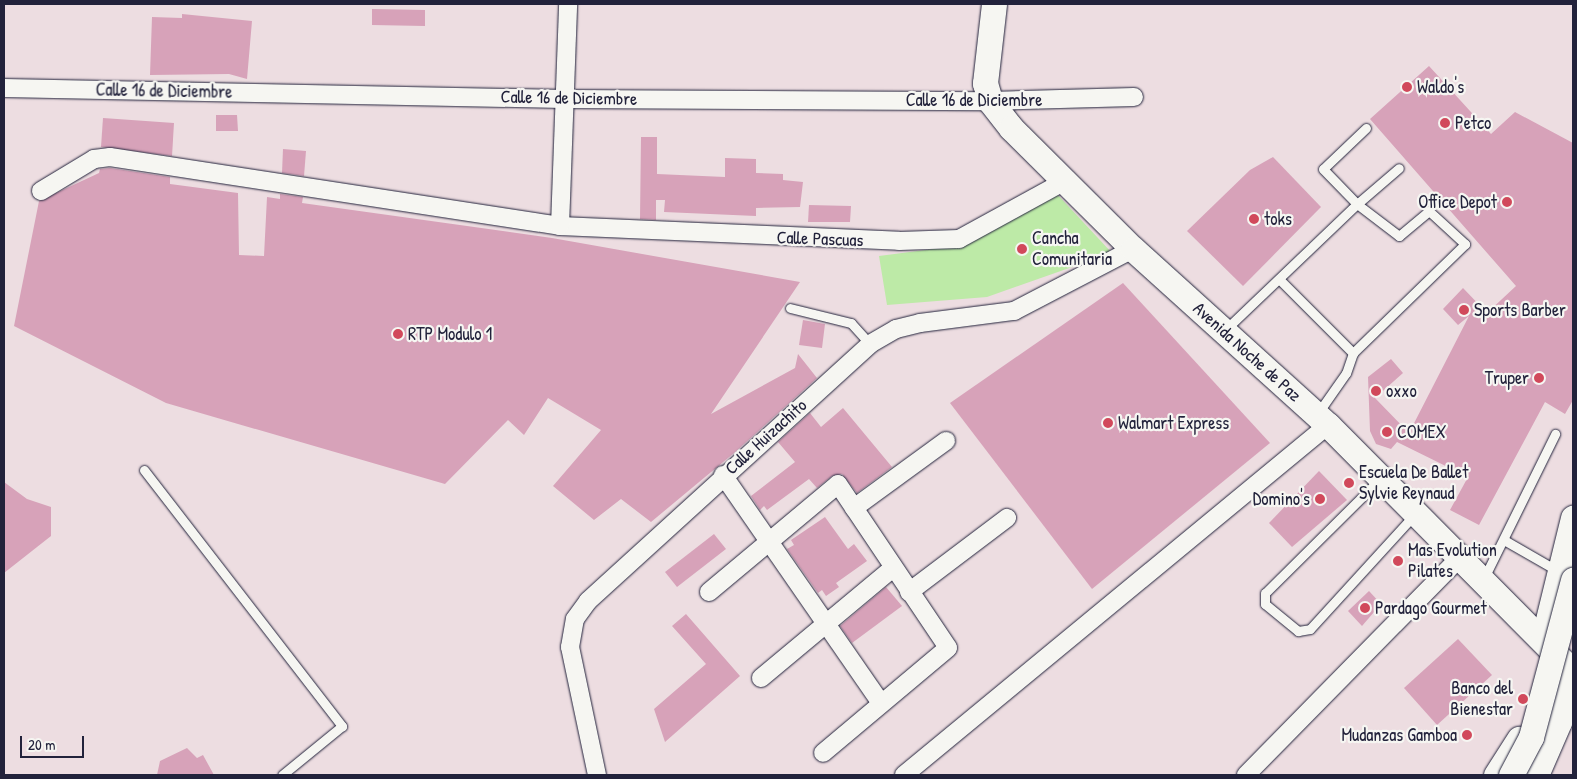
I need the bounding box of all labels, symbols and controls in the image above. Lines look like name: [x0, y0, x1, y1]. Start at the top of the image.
place label: Waldo's: [1417, 76, 1464, 98]
street label: Calle 16 de Diciembre: [95, 79, 233, 103]
marker: Waldo's: [1401, 81, 1413, 93]
street label: Calle 16 de Diciembre: [500, 86, 638, 110]
street label: Calle 16 de Diciembre: [906, 89, 1042, 111]
place label: Petco: [1455, 112, 1491, 134]
marker: Petco: [1439, 117, 1451, 129]
place label: Office Depot: [1418, 191, 1497, 213]
marker: Office Depot: [1501, 196, 1513, 208]
place label: toks: [1264, 208, 1292, 230]
marker: toks: [1248, 213, 1260, 225]
street label: Calle Pascuas: [776, 227, 864, 251]
place label: Cancha Comunitaria: [1032, 228, 1112, 270]
marker: Cancha Comunitaria: [1016, 243, 1028, 255]
street label: Avenida Noche de Paz: [1189, 298, 1305, 406]
place label: Sports Barber: [1474, 299, 1566, 321]
marker: Sports Barber: [1458, 304, 1470, 316]
place label: RTP Modulo 1: [408, 323, 492, 345]
marker: RTP Modulo 1: [392, 328, 404, 340]
place label: Truper: [1485, 367, 1529, 389]
marker: Truper: [1533, 372, 1545, 384]
place label: oxxo: [1386, 380, 1417, 402]
marker: oxxo: [1370, 385, 1382, 397]
street label: Calle Huizachito: [721, 395, 811, 479]
place label: Walmart Express: [1118, 412, 1229, 434]
marker: Walmart Express: [1102, 417, 1114, 429]
place label: COMEX: [1397, 421, 1446, 443]
marker: COMEX: [1381, 426, 1393, 438]
place label: Escuela De Ballet Sylvie Reynaud: [1359, 462, 1468, 504]
marker: Escuela De Ballet Sylvie Reynaud: [1343, 477, 1355, 489]
place label: Domino's: [1253, 488, 1310, 510]
marker: Domino's: [1314, 493, 1326, 505]
place label: Mas Evolution Pilates: [1408, 540, 1497, 582]
marker: Mas Evolution Pilates: [1392, 555, 1404, 567]
place label: Pardago Gourmet: [1375, 597, 1487, 619]
marker: Pardago Gourmet: [1359, 602, 1371, 614]
place label: Banco del Bienestar: [1450, 678, 1513, 721]
marker: Banco del Bienestar: [1517, 693, 1529, 705]
place label: Mudanzas Gamboa: [1341, 724, 1457, 746]
scale bar: [22, 726, 86, 758]
marker: Mudanzas Gamboa: [1461, 729, 1473, 741]
text: 20 m: [28, 734, 55, 755]

